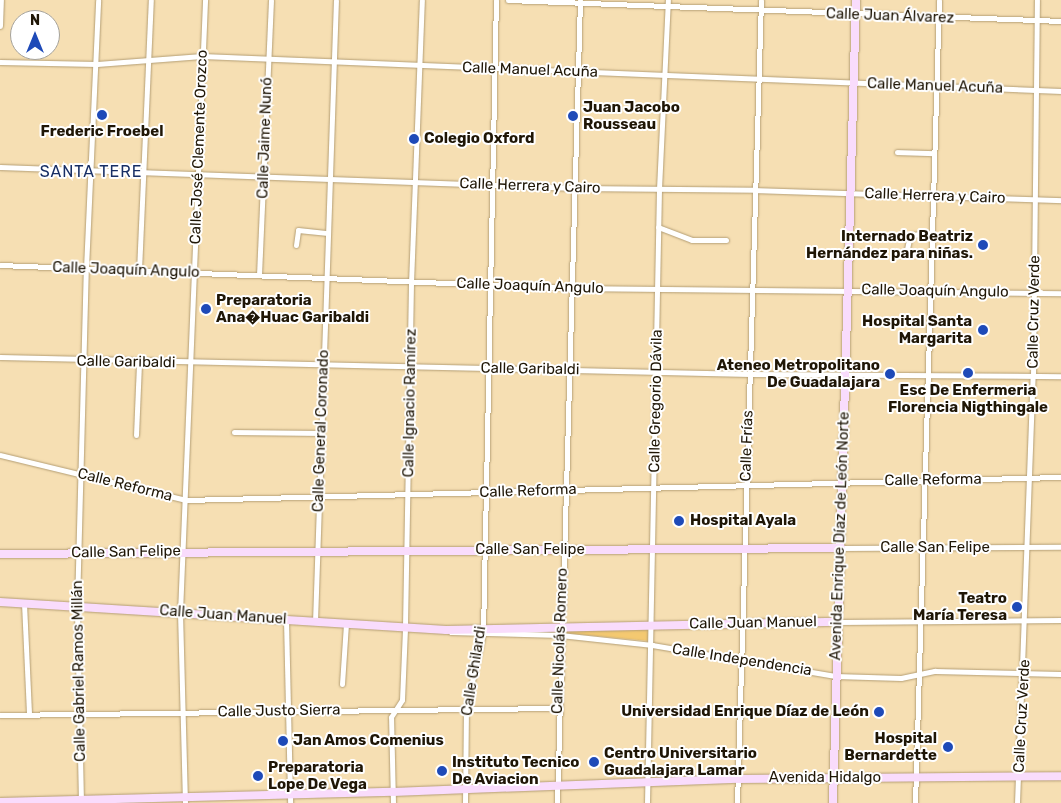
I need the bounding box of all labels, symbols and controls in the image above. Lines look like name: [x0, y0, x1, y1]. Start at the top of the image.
street label: Calle Juan Álvarez: [825, 5, 955, 27]
north arrow: [10, 10, 60, 60]
text: N: [30, 12, 40, 29]
street label: Calle José Clemente Orozco: [187, 49, 211, 245]
street label: Calle Manuel Acuña: [462, 59, 598, 81]
street label: Calle Manuel Acuña: [867, 75, 1003, 97]
street label: Calle Jaime Nunó: [254, 77, 276, 199]
place label: Juan Jacobo Rousseau: [583, 98, 680, 133]
marker: Frederic Froebel: [96, 109, 108, 121]
marker: Juan Jacobo Rousseau: [567, 110, 579, 122]
place label: Frederic Froebel: [41, 123, 163, 141]
place label: Colegio Oxford: [424, 130, 534, 148]
marker: Colegio Oxford: [408, 133, 420, 145]
district label: SANTA TERE: [38, 162, 144, 182]
street label: Calle Herrera y Cairo: [459, 175, 601, 197]
street label: Calle Herrera y Cairo: [864, 185, 1006, 207]
place label: Internado Beatriz Hernández para niñas.: [806, 227, 973, 262]
marker: Internado Beatriz Hernández para niñas.: [977, 239, 989, 251]
street label: Calle Cruz Verde: [1024, 255, 1044, 369]
street label: Calle Joaquín Angulo: [52, 258, 200, 282]
street label: Calle Joaquín Angulo: [456, 274, 604, 298]
street label: Calle Joaquín Angulo: [861, 281, 1009, 301]
place label: Preparatoria Ana�Huac Garibaldi: [216, 291, 369, 326]
marker: Preparatoria Ana�Huac Garibaldi: [200, 303, 212, 315]
place label: Hospital Santa Margarita: [862, 312, 972, 347]
marker: Hospital Santa Margarita: [976, 323, 990, 337]
street label: Calle Ignacio Ramírez: [400, 328, 420, 478]
street label: Calle Gregorio Dávila: [646, 329, 666, 473]
street label: Calle General Coronado: [309, 349, 333, 513]
street label: Calle Garibaldi: [76, 352, 176, 372]
place label: Ateneo Metropolitano De Guadalajara: [717, 356, 880, 391]
street label: Calle Garibaldi: [480, 359, 580, 379]
marker: Esc De Enfermeria Florencia Nigthingale: [962, 367, 974, 379]
marker: Ateneo Metropolitano De Guadalajara: [884, 368, 896, 380]
place label: Esc De Enfermeria Florencia Nigthingale: [888, 381, 1048, 416]
street label: Calle Frías: [737, 410, 757, 482]
street label: Avenida Enrique Díaz de León Norte: [827, 411, 853, 661]
street label: Calle Reforma: [76, 465, 174, 505]
street label: Calle Reforma: [884, 470, 982, 490]
street label: Calle Reforma: [479, 480, 577, 502]
place label: Hospital Ayala: [690, 512, 796, 530]
marker: Hospital Ayala: [672, 514, 686, 528]
street label: Calle San Felipe: [880, 539, 990, 557]
street label: Calle San Felipe: [475, 541, 585, 559]
street label: Calle San Felipe: [71, 542, 181, 562]
street label: Calle Nicolás Romero: [548, 568, 572, 714]
street label: Calle Gabriel Ramos Millán: [68, 580, 90, 762]
place label: Teatro María Teresa: [913, 589, 1007, 624]
marker: Teatro María Teresa: [1011, 601, 1023, 613]
street label: Calle Juan Manuel: [159, 602, 287, 628]
street label: Calle Juan Manuel: [689, 613, 817, 633]
street label: Calle Ghilardi: [458, 625, 490, 717]
street label: Calle Independencia: [671, 640, 813, 680]
street label: Calle Cruz Verde: [1010, 659, 1034, 773]
street label: Calle Justo Sierra: [217, 701, 341, 721]
place label: Universidad Enrique Díaz de León: [621, 703, 869, 721]
marker: Universidad Enrique Díaz de León: [873, 706, 885, 718]
place label: Hospital Bernardette: [844, 729, 937, 764]
place label: Jan Amos Comenius: [293, 732, 444, 750]
marker: Jan Amos Comenius: [277, 735, 289, 747]
marker: Hospital Bernardette: [941, 740, 955, 754]
place label: Centro Universitario Guadalajara Lamar: [604, 744, 757, 779]
place label: Instituto Tecnico De Aviacion: [452, 753, 580, 788]
marker: Centro Universitario Guadalajara Lamar: [588, 756, 600, 768]
place label: Preparatoria Lope De Vega: [268, 758, 367, 793]
marker: Instituto Tecnico De Aviacion: [436, 765, 448, 777]
street label: Avenida Hidalgo: [769, 769, 881, 787]
marker: Preparatoria Lope De Vega: [252, 770, 264, 782]

